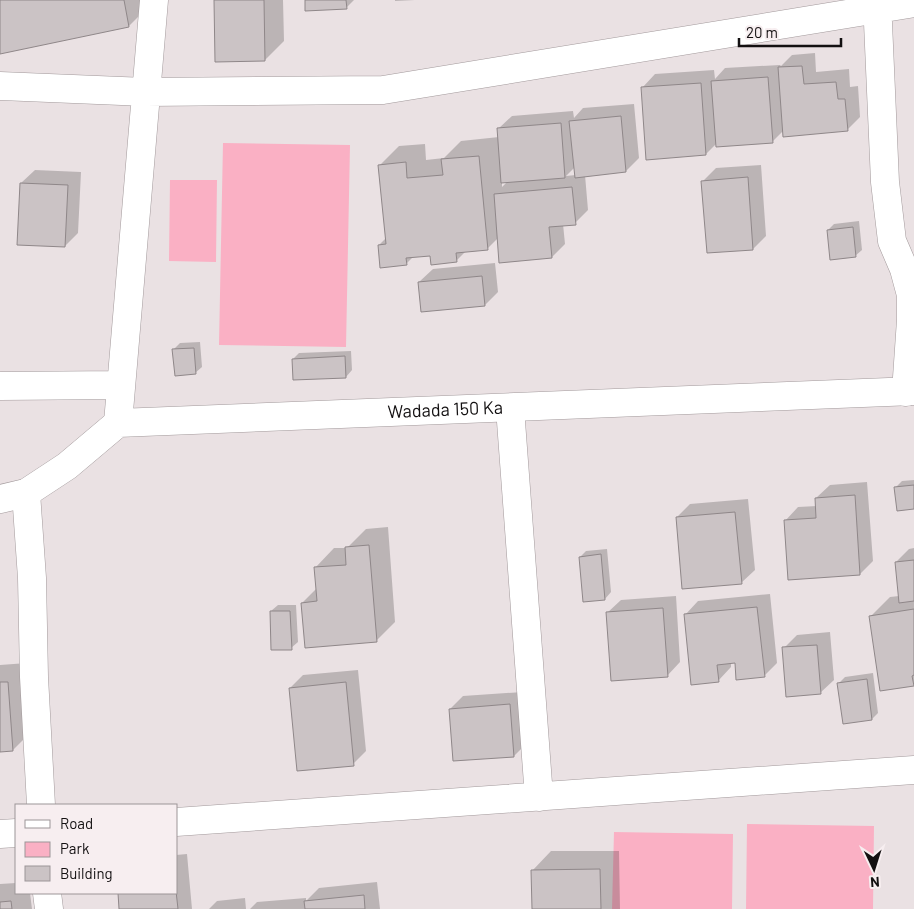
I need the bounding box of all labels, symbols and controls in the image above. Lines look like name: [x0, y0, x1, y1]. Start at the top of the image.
scale bar: [739, 15, 842, 47]
text: 20 m: [746, 23, 778, 41]
street label: Wadada 150 Ka: [387, 396, 503, 422]
legend: [15, 804, 178, 894]
text: Road: [60, 814, 93, 832]
text: Park: [60, 839, 90, 857]
north arrow: [849, 844, 899, 894]
text: Building: [60, 864, 113, 882]
text: N: [870, 874, 880, 891]

